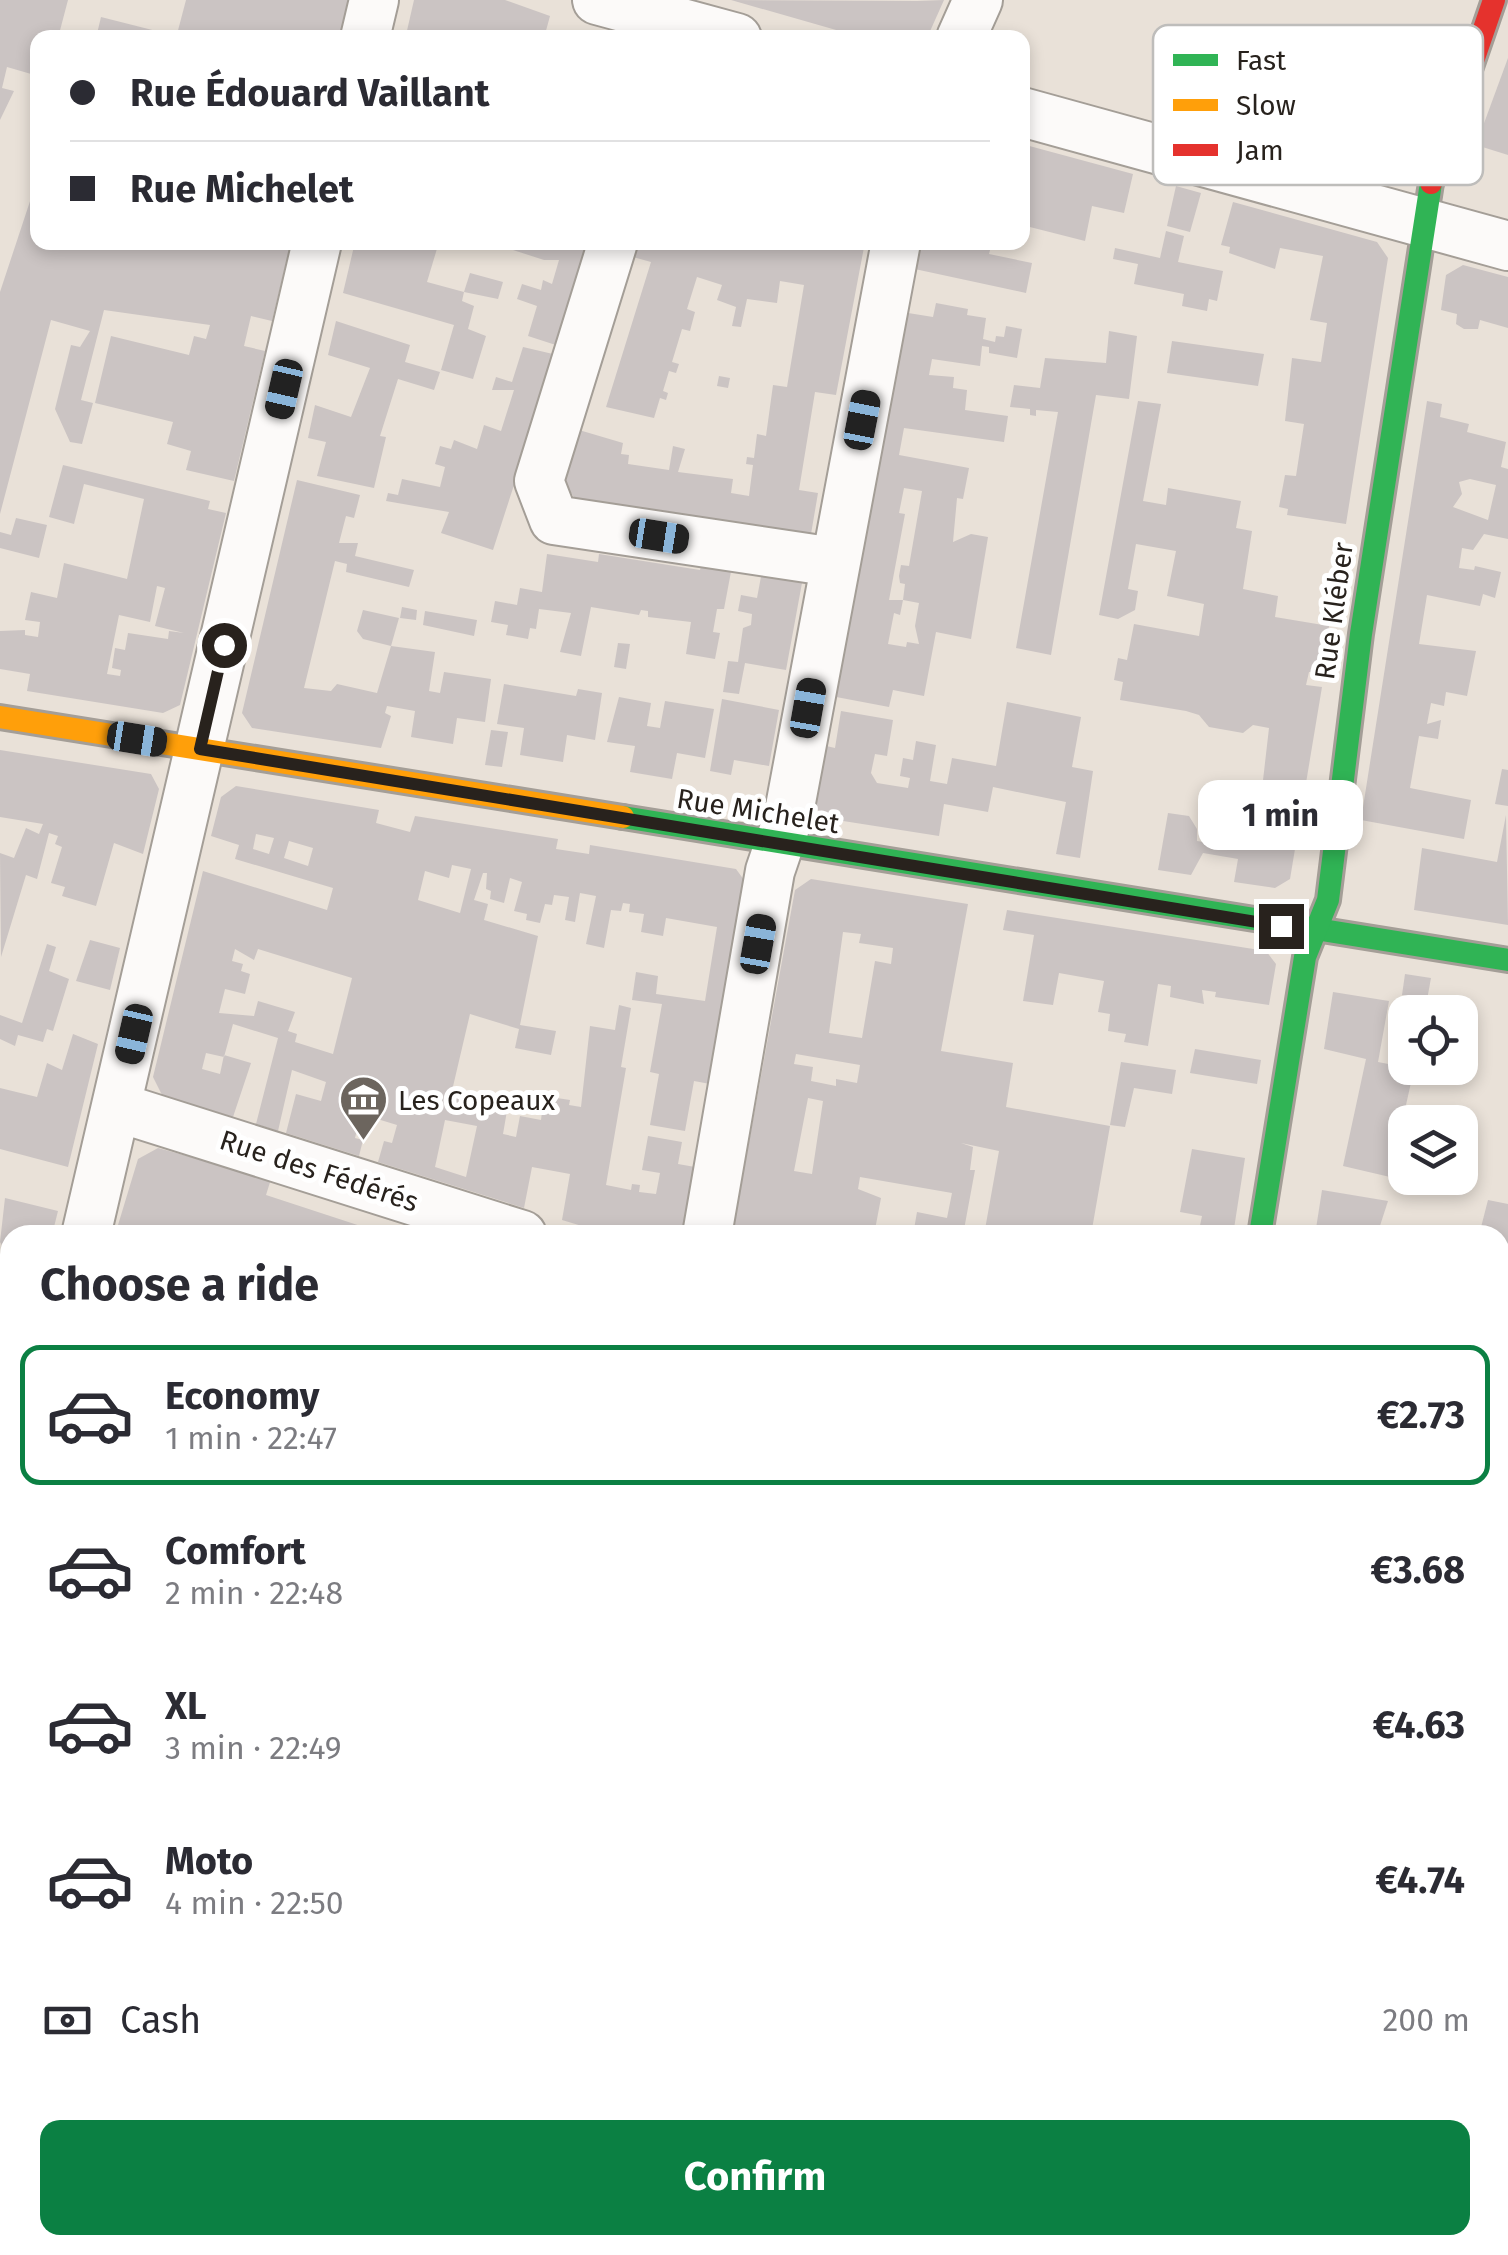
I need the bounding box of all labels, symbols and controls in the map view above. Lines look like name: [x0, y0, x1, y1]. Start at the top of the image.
legend: [1153, 25, 1483, 185]
text: Fast: [1236, 44, 1287, 77]
text: Rue Édouard Vaillant: [130, 70, 489, 116]
text: Slow: [1236, 89, 1296, 122]
text: Jam: [1236, 134, 1284, 167]
text: Rue Michelet: [130, 166, 354, 212]
car: [263, 356, 305, 422]
car: [842, 388, 882, 452]
car: [627, 516, 691, 556]
street label: Rue Kléber: [1308, 540, 1360, 682]
route start: [202, 623, 247, 668]
car: [788, 676, 828, 740]
car: [105, 719, 169, 759]
callout: 1 min: [1198, 781, 1364, 851]
street label: Rue Michelet: [674, 782, 842, 840]
text: 1 min: [1242, 796, 1319, 834]
route end: [1259, 904, 1304, 949]
car: [738, 912, 778, 976]
map controls: [1388, 995, 1478, 1195]
button: locate: [1388, 995, 1478, 1085]
car: [113, 1001, 155, 1067]
museum icon: Les Copeaux: [337, 1074, 389, 1142]
place label: Les Copeaux: [398, 1084, 556, 1117]
button: layers: [1388, 1105, 1478, 1195]
street label: Rue des Fédérés: [216, 1123, 422, 1219]
text: Choose a ride: [40, 1258, 319, 1312]
icon: car: [45, 1370, 135, 1460]
text: Economy: [165, 1373, 320, 1419]
text: €2.73: [1377, 1392, 1465, 1438]
text: 1 min · 22:47: [165, 1419, 337, 1457]
icon: car: [45, 1525, 135, 1615]
text: Comfort: [165, 1528, 306, 1574]
text: €3.68: [1371, 1547, 1465, 1593]
text: 2 min · 22:48: [165, 1574, 343, 1612]
icon: car: [45, 1680, 135, 1770]
text: XL: [165, 1683, 207, 1729]
text: €4.63: [1373, 1702, 1465, 1748]
text: 3 min · 22:49: [165, 1729, 342, 1767]
icon: car: [45, 1835, 135, 1925]
text: Moto: [165, 1838, 253, 1884]
text: €4.74: [1375, 1857, 1465, 1903]
text: 4 min · 22:50: [165, 1884, 344, 1922]
icon: cash: [40, 1993, 95, 2048]
text: Cash: [120, 1997, 201, 2043]
text: 200 m: [1383, 2001, 1470, 2039]
button: Confirm: [40, 2120, 1470, 2235]

